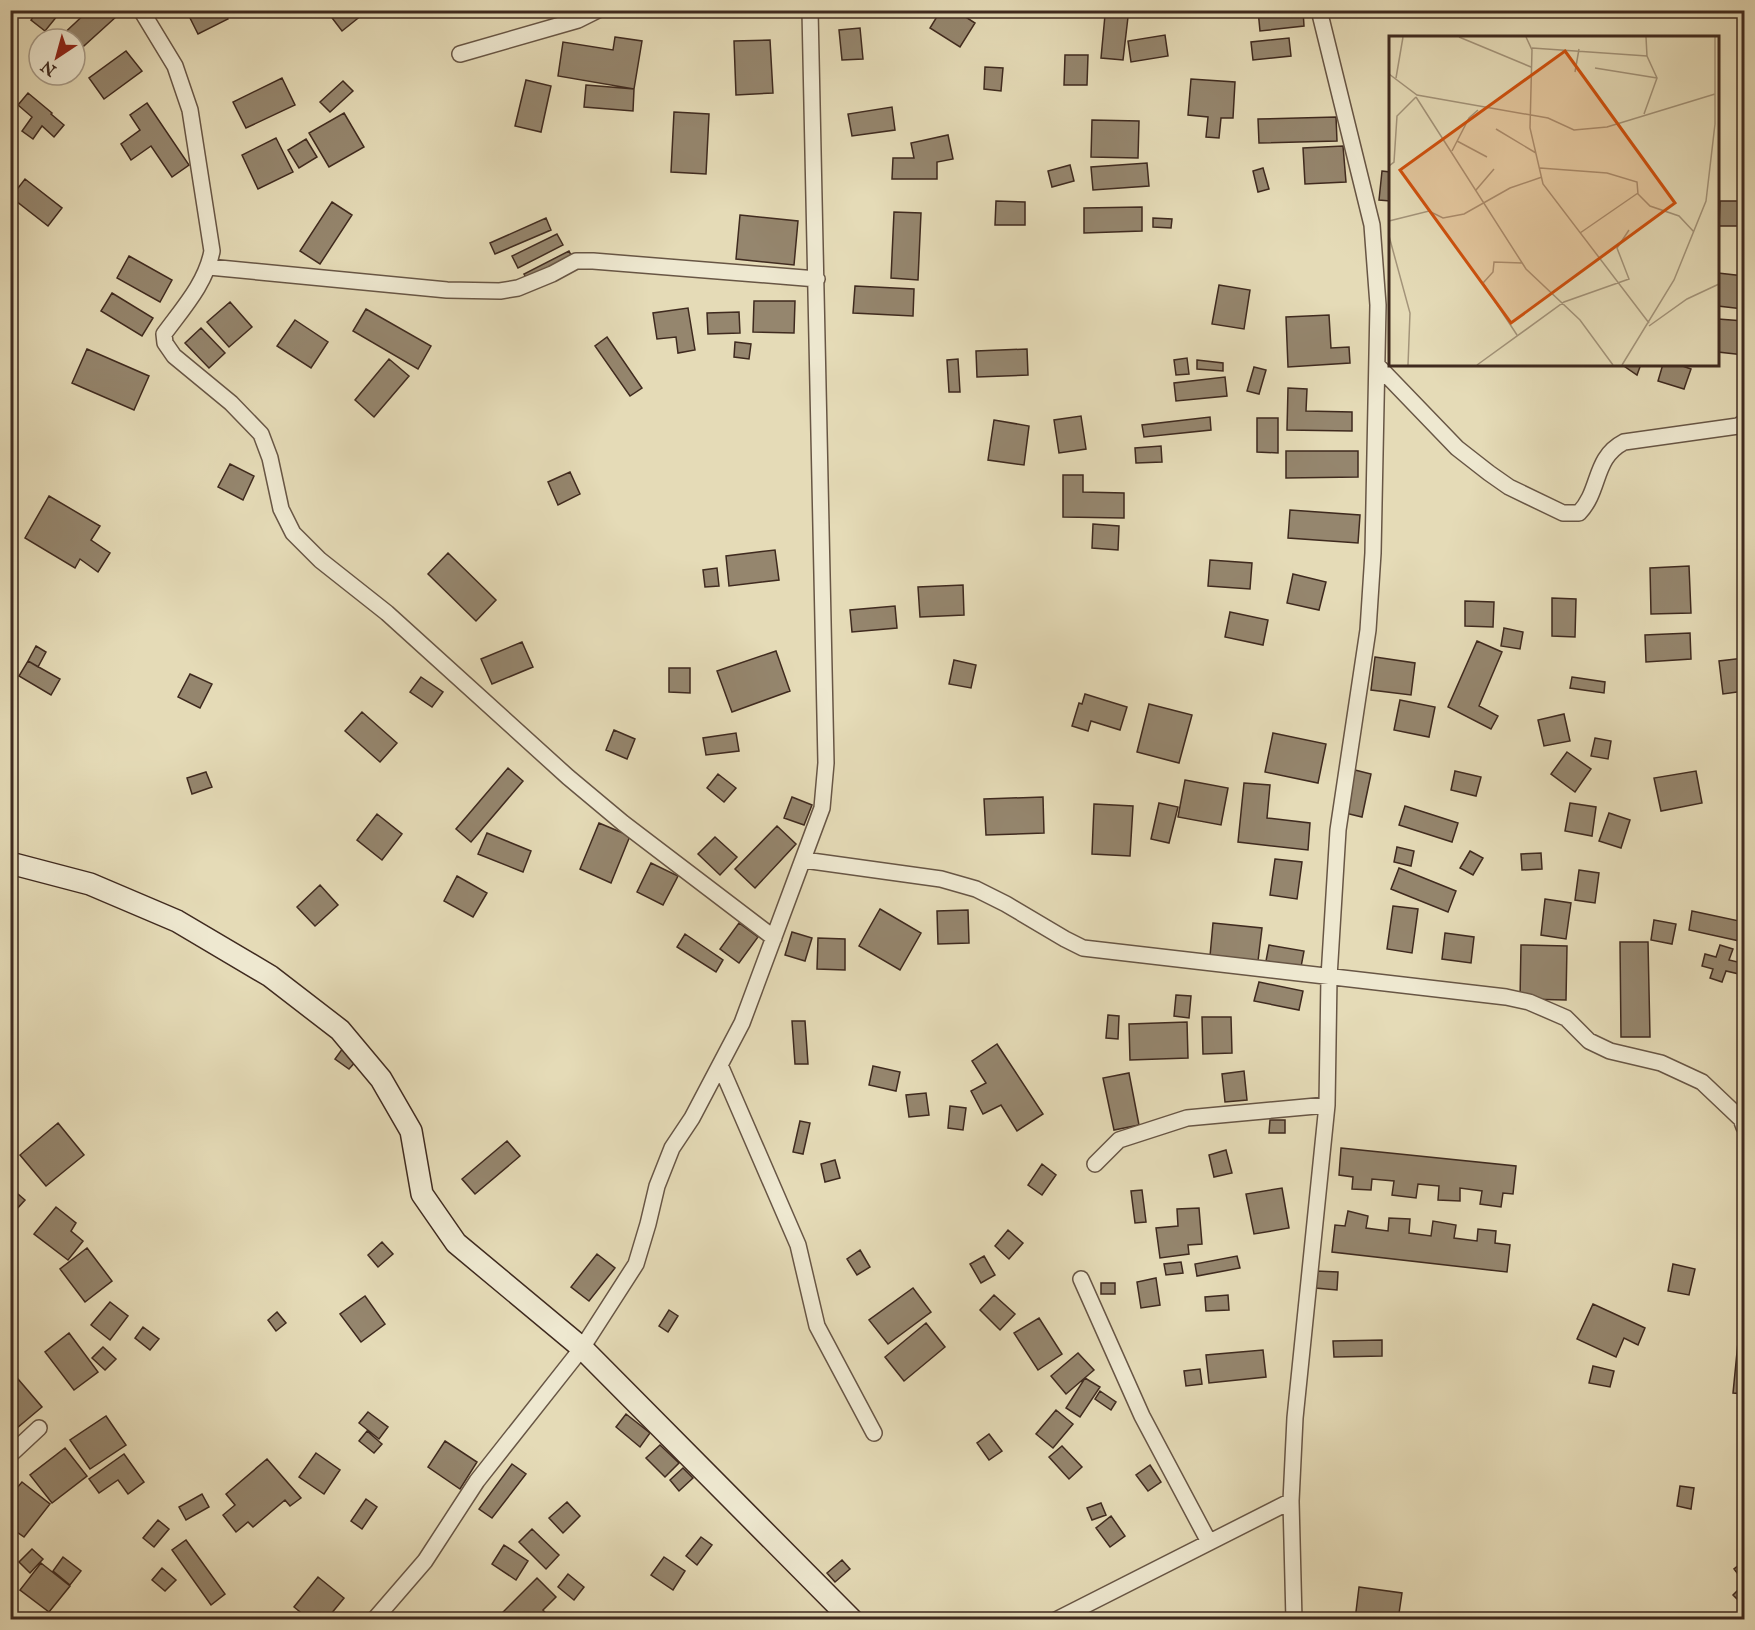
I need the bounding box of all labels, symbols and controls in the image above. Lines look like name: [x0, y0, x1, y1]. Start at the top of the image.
north arrow: [27, 27, 87, 87]
inset map: [1389, 36, 1719, 366]
text: N: [38, 55, 62, 80]

